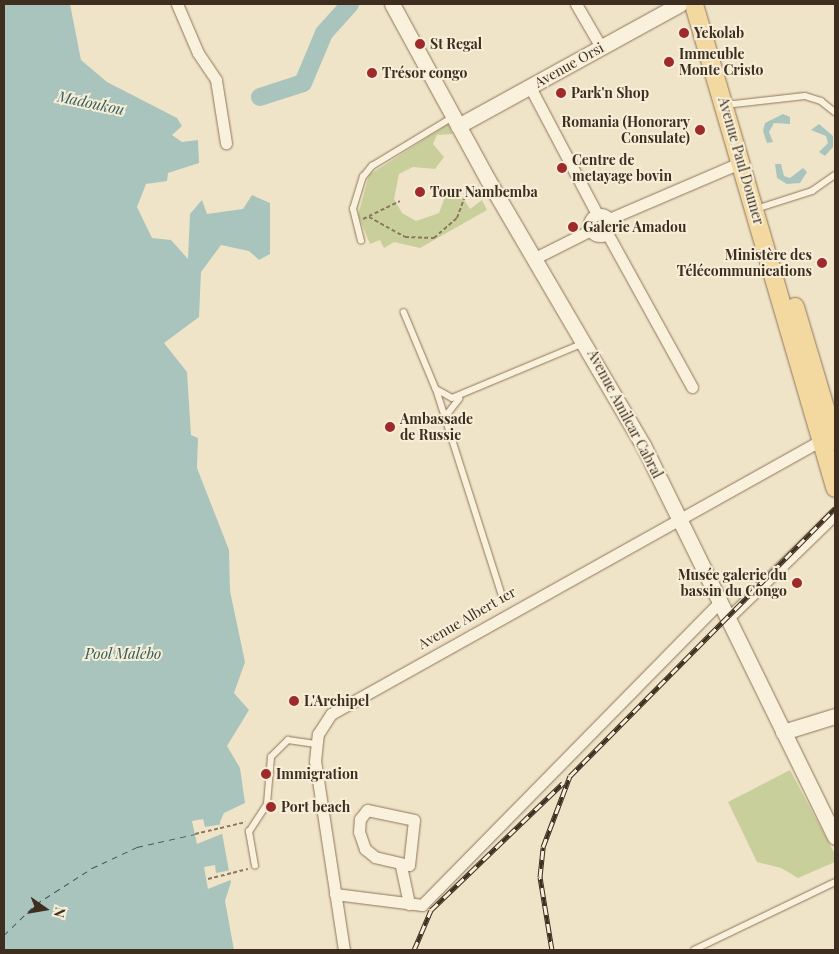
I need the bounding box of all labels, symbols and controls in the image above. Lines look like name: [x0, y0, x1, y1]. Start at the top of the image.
place label: Yekolab: [694, 25, 744, 41]
marker: Yekolab: [678, 27, 690, 39]
place label: St Regal: [430, 36, 482, 52]
marker: St Regal: [414, 38, 426, 50]
street label: Avenue Orsi: [531, 39, 607, 91]
place label: Immeuble Monte Cristo: [679, 46, 763, 78]
marker: Immeuble Monte Cristo: [663, 56, 675, 68]
place label: Trésor congo: [382, 65, 468, 81]
marker: Trésor congo: [366, 67, 378, 79]
place label: Park'n Shop: [571, 85, 649, 101]
water label: Madoukou: [56, 87, 126, 119]
marker: Park'n Shop: [555, 87, 567, 99]
street label: Avenue Paul Doumer: [715, 95, 767, 227]
place label: Romania (Honorary Consulate): [561, 114, 690, 146]
marker: Romania (Honorary Consulate): [694, 124, 706, 136]
place label: Centre de metayage bovin: [572, 152, 672, 184]
marker: Centre de metayage bovin: [556, 162, 568, 174]
place label: Tour Nambemba: [430, 184, 538, 200]
marker: Tour Nambemba: [414, 186, 426, 198]
place label: Galerie Amadou: [583, 219, 687, 235]
marker: Galerie Amadou: [567, 221, 579, 233]
place label: Ministère des Télécommunications: [677, 247, 812, 280]
marker: Ministère des Télécommunications: [816, 257, 828, 269]
street label: Avenue Amilcar Cabral: [584, 346, 666, 482]
place label: Ambassade de Russie: [400, 411, 473, 444]
marker: Ambassade de Russie: [384, 421, 396, 433]
place label: Musée galerie du bassin du Congo: [678, 567, 787, 600]
marker: Musée galerie du bassin du Congo: [791, 577, 803, 589]
street label: Avenue Albert 1er: [415, 583, 519, 653]
water label: Pool Malebo: [84, 645, 162, 663]
place label: L'Archipel: [304, 693, 369, 709]
marker: L'Archipel: [288, 695, 300, 707]
place label: Immigration: [276, 766, 358, 782]
marker: Immigration: [260, 768, 272, 780]
place label: Port beach: [281, 799, 350, 815]
marker: Port beach: [265, 801, 277, 813]
north arrow: [20, 884, 70, 934]
text: N: [50, 905, 70, 920]

